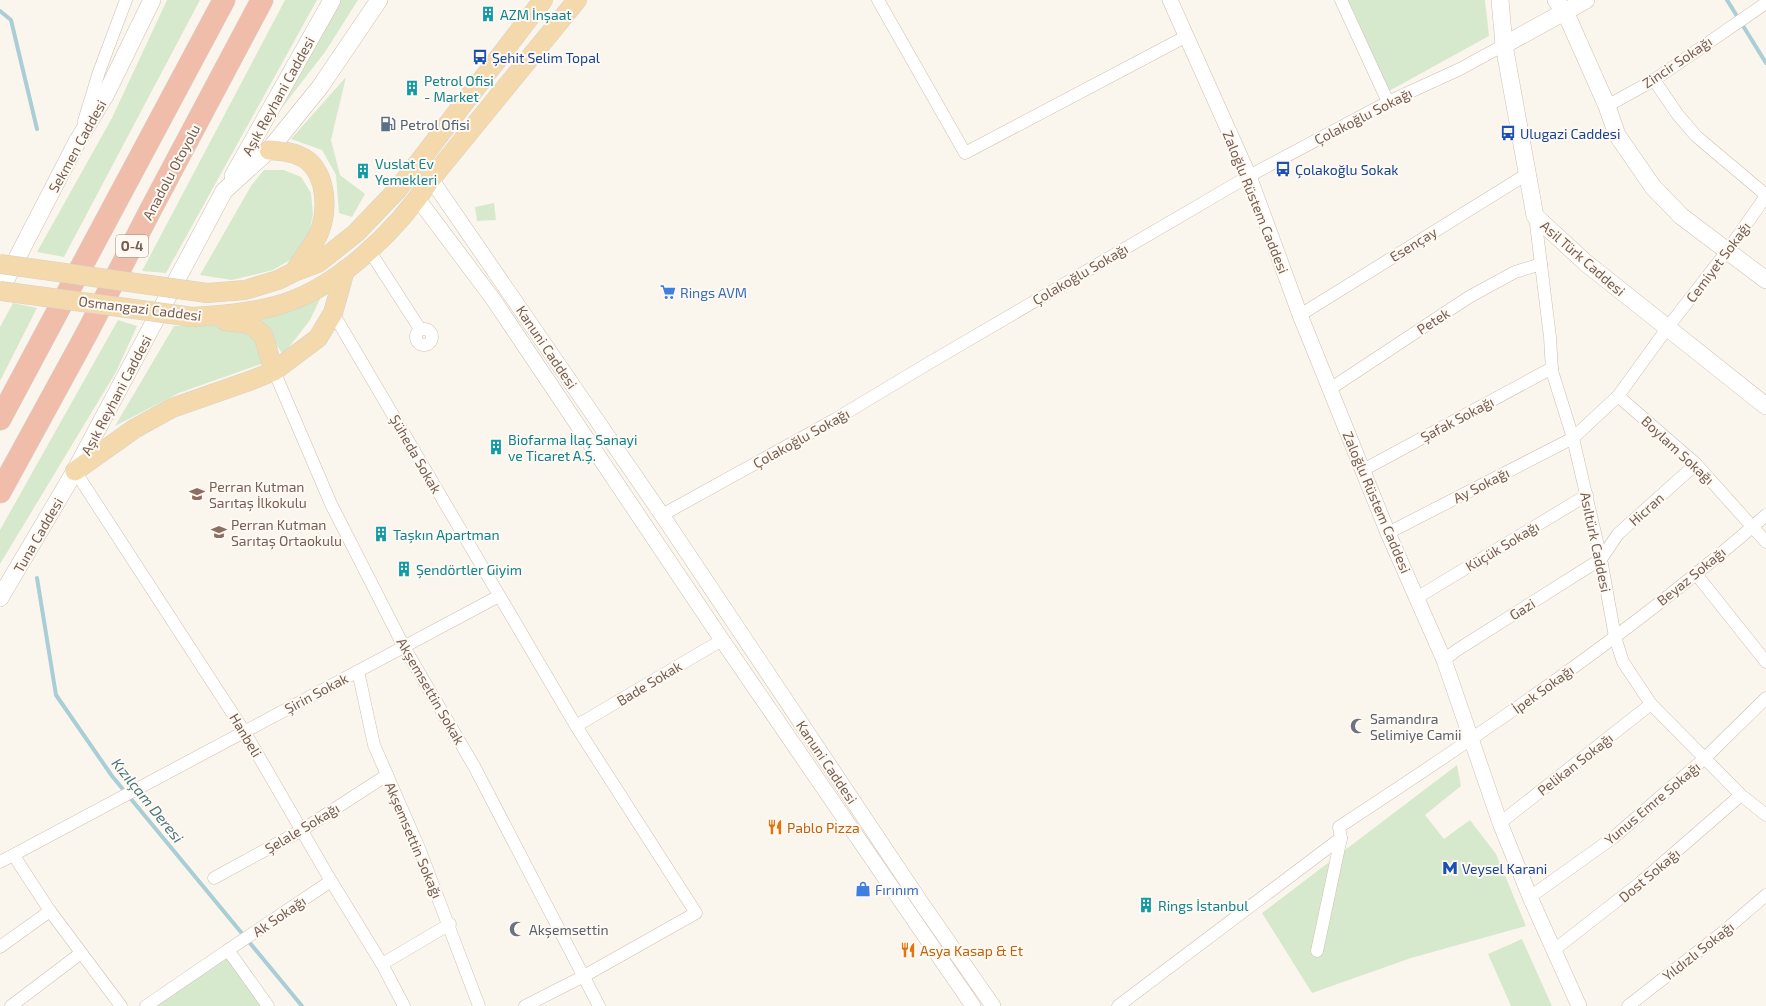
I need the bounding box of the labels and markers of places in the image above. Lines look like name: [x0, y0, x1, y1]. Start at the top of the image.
building icon: AZM İnşaat: [479, 5, 497, 23]
place label: AZM İnşaat: [500, 6, 572, 24]
bus stop icon: Şehit Selim Topal: [471, 48, 489, 66]
place label: Şehit Selim Topal: [492, 49, 601, 67]
place label: Petrol Ofisi - Market: [424, 72, 494, 105]
building icon: Petrol Ofisi - Market: [403, 79, 421, 97]
fuel station icon: Petrol Ofisi: [379, 115, 397, 133]
place label: Petrol Ofisi: [400, 116, 470, 133]
bus stop icon: Ulugazi Caddesi: [1499, 124, 1517, 142]
place label: Ulugazi Caddesi: [1520, 125, 1620, 142]
place label: Vuslat Ev Yemekleri: [375, 155, 437, 188]
bus stop icon: Çolakoğlu Sokak: [1274, 160, 1292, 178]
place label: Çolakoğlu Sokak: [1295, 161, 1398, 179]
building icon: Vuslat Ev Yemekleri: [354, 162, 372, 180]
supermarket icon: Rings AVM: [659, 283, 677, 301]
place label: Rings AVM: [680, 284, 747, 301]
place label: Biofarma İlaç Sanayi ve Ticaret A.Ş.: [508, 431, 638, 465]
building icon: Biofarma İlaç Sanayi ve Ticaret A.Ş.: [487, 438, 505, 456]
place label: Perran Kutman Sarıtaş İlkokulu: [209, 478, 307, 512]
school or university icon: Perran Kutman Sarıtaş İlkokulu: [188, 485, 206, 503]
place label: Perran Kutman Sarıtaş Ortaokulu: [231, 516, 342, 550]
school or university icon: Perran Kutman Sarıtaş Ortaokulu: [210, 523, 228, 541]
building icon: Taşkın Apartman: [372, 525, 390, 543]
place label: Taşkın Apartman: [393, 526, 500, 544]
building icon: Şendörtler Giyim: [395, 560, 413, 578]
place label: Şendörtler Giyim: [416, 561, 522, 579]
place label: Samandıra Selimiye Camii: [1370, 710, 1462, 743]
mosque icon: Samandıra Selimiye Camii: [1349, 717, 1367, 735]
restaurant icon: Pablo Pizza: [766, 818, 784, 836]
place label: Pablo Pizza: [787, 819, 860, 836]
metro station icon: Veysel Karani: [1441, 859, 1459, 877]
place label: Veysel Karani: [1462, 860, 1547, 877]
shop icon: Fırınım: [854, 880, 872, 898]
place label: Fırınım: [875, 881, 919, 898]
building icon: Rings İstanbul: [1137, 896, 1155, 914]
place label: Rings İstanbul: [1158, 897, 1249, 914]
mosque icon: Akşemsettin: [508, 920, 526, 938]
place label: Akşemsettin: [529, 921, 609, 939]
restaurant icon: Asya Kasap & Et: [899, 941, 917, 959]
place label: Asya Kasap & Et: [920, 942, 1023, 959]

